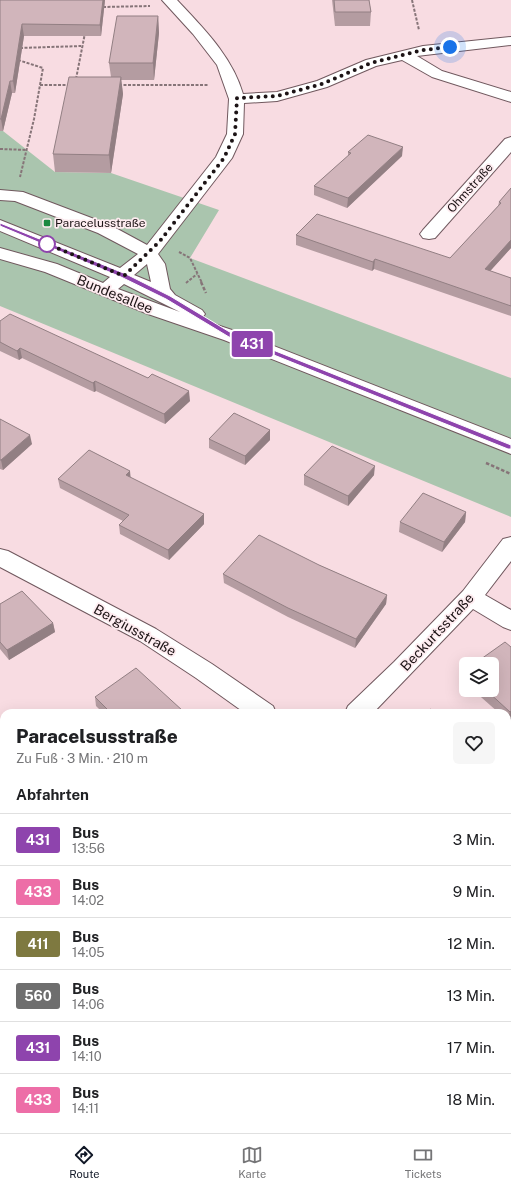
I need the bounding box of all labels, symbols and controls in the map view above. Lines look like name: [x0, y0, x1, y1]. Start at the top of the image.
your location: [440, 37, 460, 57]
street label: Ohmstraße: [444, 160, 496, 216]
place label: Paracelusstraße: [55, 216, 146, 230]
marker: Paracelusstraße: [42, 218, 52, 228]
unlabelled marker: [38, 235, 56, 253]
street label: Bundesallee: [75, 271, 155, 317]
line badge: 431: [229, 331, 275, 357]
text: 431: [240, 336, 264, 352]
street label: Beckurtsstraße: [397, 590, 477, 674]
street label: Bergiusstraße: [91, 601, 179, 659]
map controls: [459, 657, 499, 697]
button: layers: [459, 657, 499, 697]
button: heart: [453, 722, 495, 764]
text: Paracelsusstraße: [16, 725, 178, 747]
text: Zu Fuß · 3 Min. · 210 m: [16, 751, 148, 766]
text: Abfahrten: [16, 786, 89, 803]
text: Bus: [72, 824, 99, 841]
text: 3 Min.: [453, 831, 495, 848]
text: 431: [26, 832, 50, 848]
text: 13:56: [72, 841, 105, 856]
text: Bus: [72, 876, 99, 893]
text: 9 Min.: [453, 883, 495, 900]
text: 433: [24, 884, 52, 900]
text: 14:02: [72, 893, 104, 908]
text: Bus: [72, 928, 99, 945]
text: 12 Min.: [447, 935, 495, 952]
text: 411: [27, 936, 49, 952]
text: 14:05: [72, 945, 105, 960]
text: Bus: [72, 980, 99, 997]
text: 13 Min.: [447, 987, 495, 1004]
text: 560: [24, 988, 52, 1004]
text: 14:06: [72, 997, 104, 1012]
text: Bus: [72, 1032, 99, 1049]
text: 17 Min.: [447, 1039, 495, 1056]
text: 431: [26, 1040, 50, 1056]
text: 14:10: [72, 1049, 102, 1064]
text: Bus: [72, 1084, 99, 1101]
text: 18 Min.: [446, 1091, 495, 1108]
text: 433: [24, 1092, 52, 1108]
text: 14:11: [72, 1101, 99, 1116]
tab: Route: [69, 1144, 100, 1180]
tab: Karte: [238, 1144, 266, 1180]
tab: Tickets: [405, 1144, 442, 1180]

